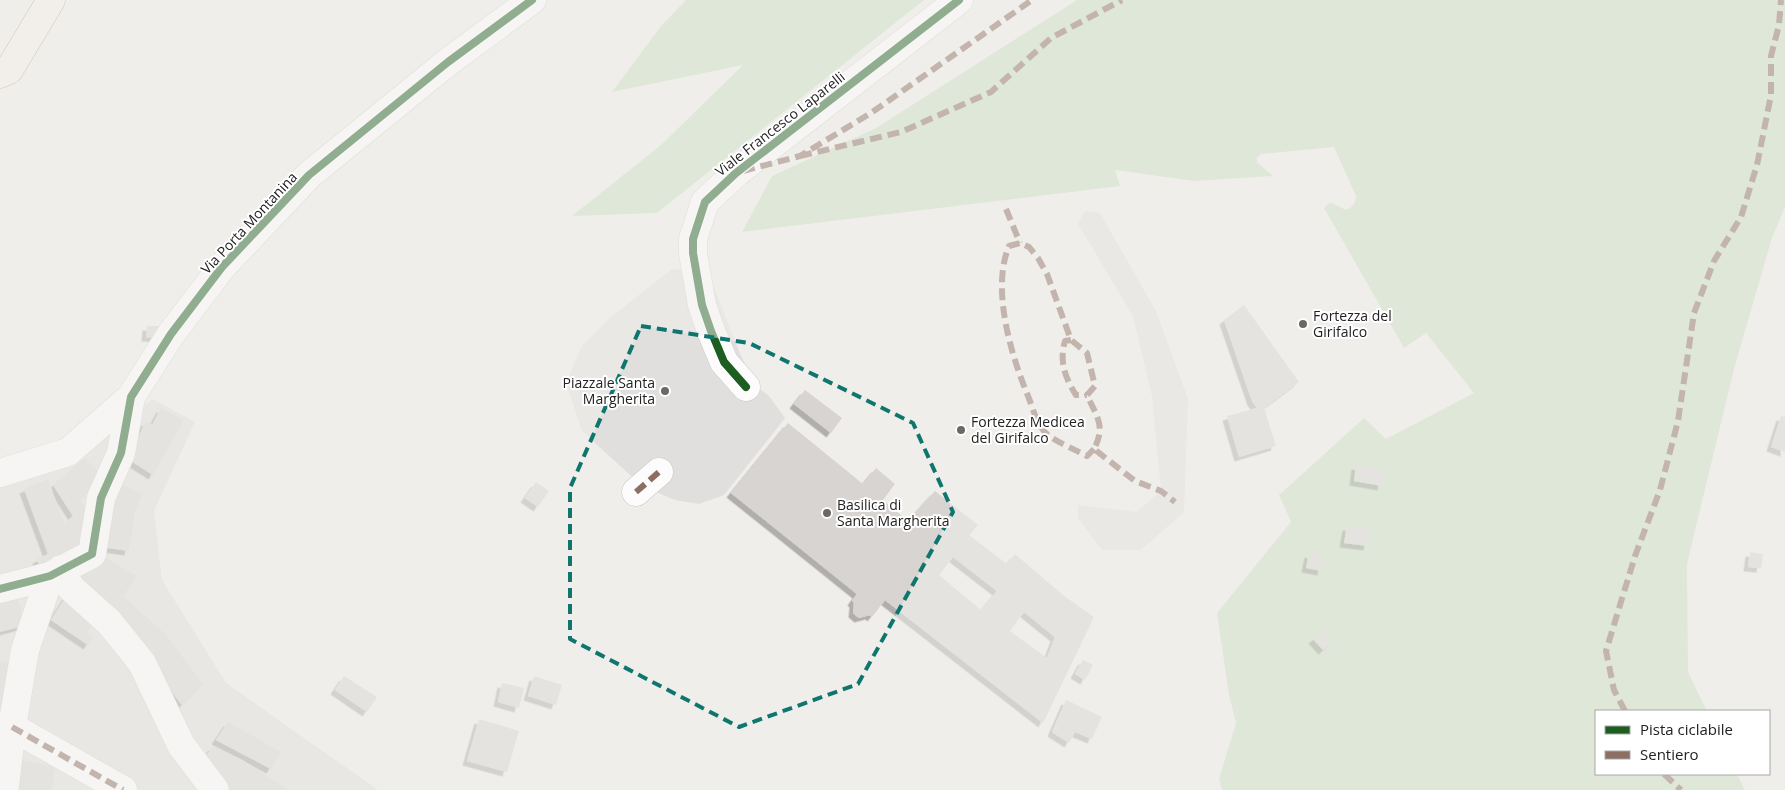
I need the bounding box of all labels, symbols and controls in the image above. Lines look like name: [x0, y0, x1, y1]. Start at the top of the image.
street label: Viale Francesco Laparelli: [711, 67, 848, 180]
street label: Via Porta Montanina: [196, 167, 301, 278]
place label: Fortezza del Girifalco: [1313, 306, 1392, 341]
marker: Fortezza del Girifalco: [1297, 318, 1309, 330]
place label: Piazzale Santa Margherita: [563, 373, 655, 408]
marker: Piazzale Santa Margherita: [659, 385, 671, 397]
place label: Fortezza Medicea del Girifalco: [971, 412, 1085, 447]
marker: Fortezza Medicea del Girifalco: [955, 424, 967, 436]
place label: Basilica di Santa Margherita: [837, 495, 950, 530]
marker: Basilica di Santa Margherita: [821, 507, 833, 519]
legend: [1595, 710, 1770, 775]
text: Pista ciclabile: [1640, 719, 1733, 739]
text: Sentiero: [1640, 744, 1699, 764]

